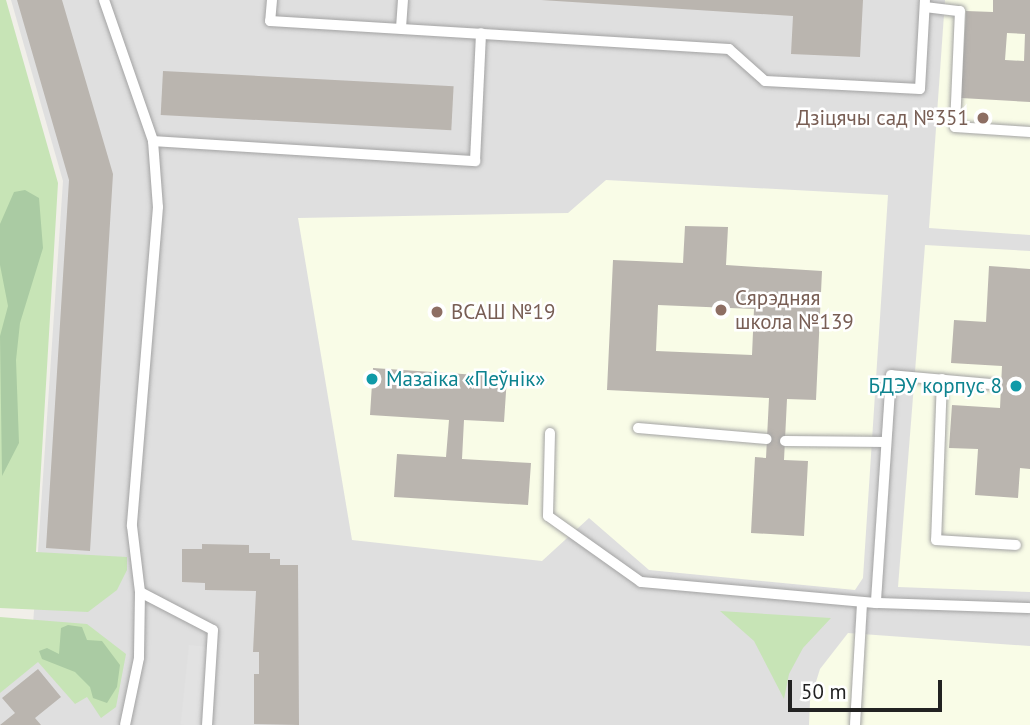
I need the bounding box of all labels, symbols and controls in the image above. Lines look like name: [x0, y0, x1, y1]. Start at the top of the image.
place label: Дзіцячы сад №351: [796, 105, 969, 131]
marker: Дзіцячы сад №351: [975, 110, 991, 126]
place label: Сярэдняя школа №139: [735, 285, 854, 335]
place label: ВСАШ №19: [451, 299, 555, 325]
marker: Сярэдняя школа №139: [713, 302, 729, 318]
marker: ВСАШ №19: [429, 304, 445, 320]
place label: Мазаіка «Пеўнік»: [386, 366, 545, 392]
marker: Мазаіка «Пеўнік»: [364, 371, 380, 387]
place label: БДЭУ корпус 8: [868, 373, 1002, 399]
marker: БДЭУ корпус 8: [1008, 378, 1024, 394]
scale bar: [792, 666, 946, 710]
text: 50 m: [801, 678, 847, 705]

